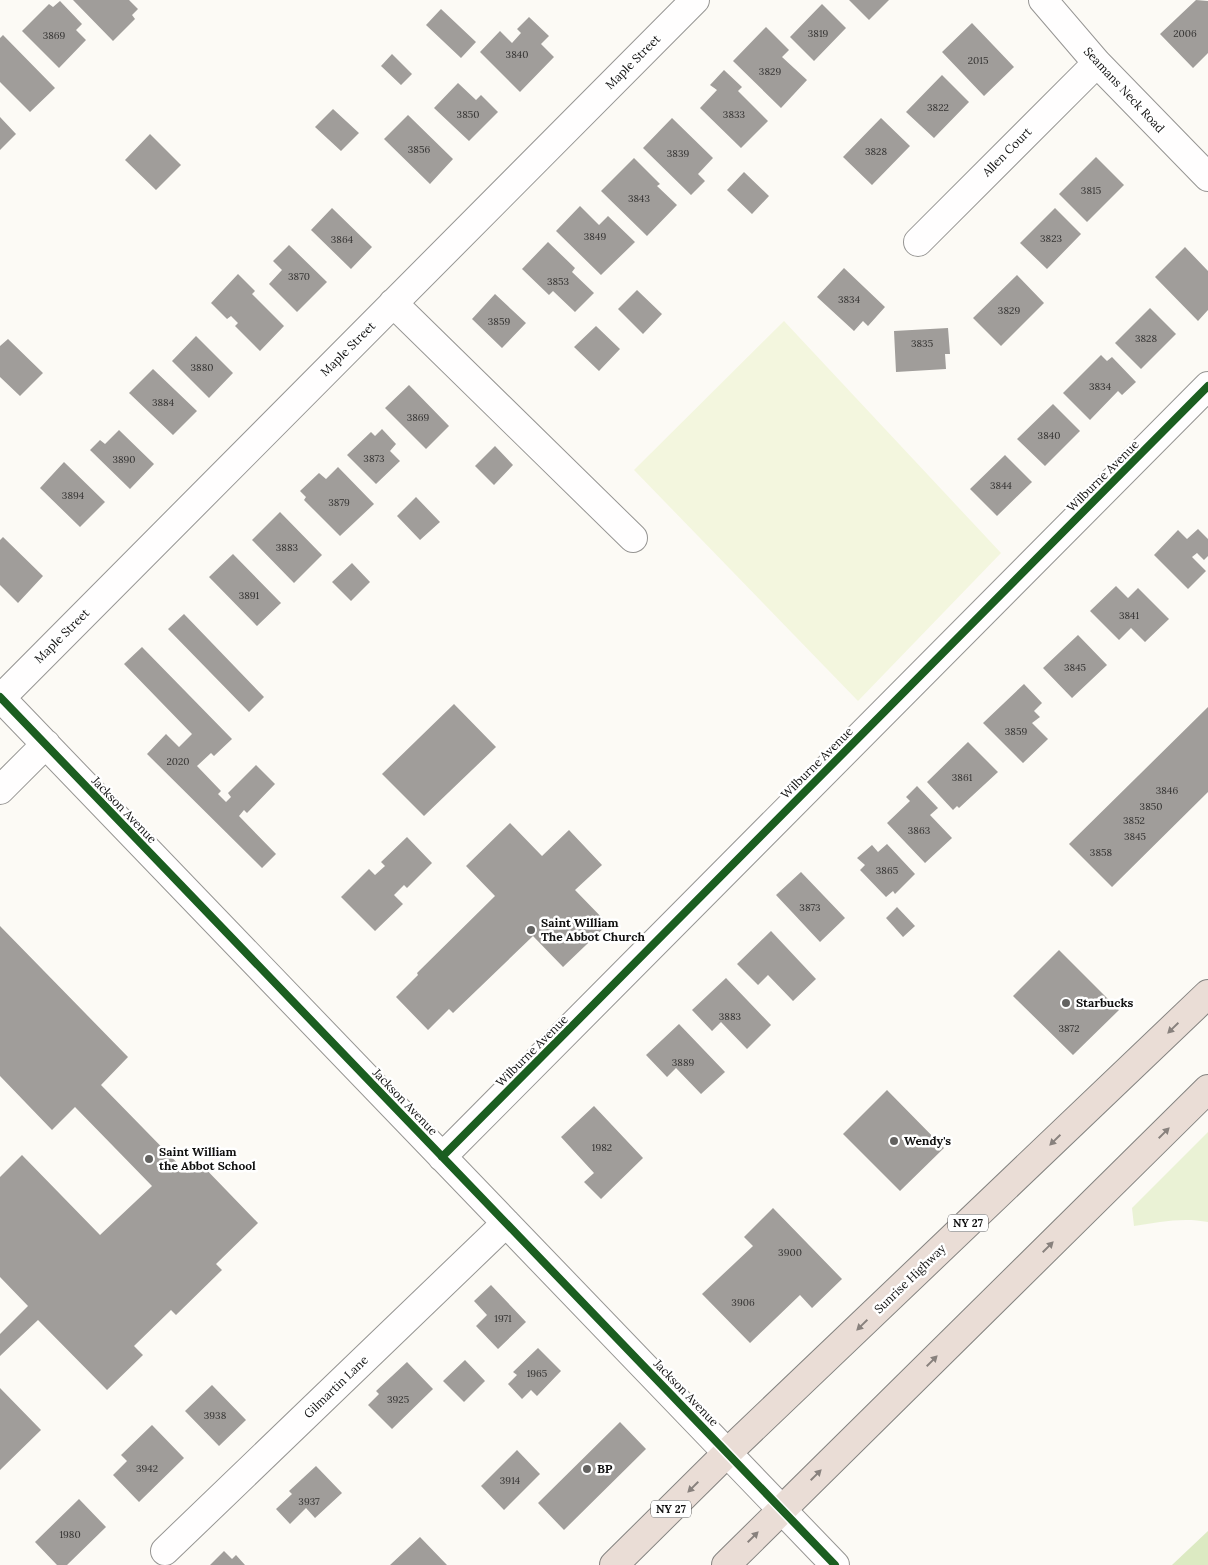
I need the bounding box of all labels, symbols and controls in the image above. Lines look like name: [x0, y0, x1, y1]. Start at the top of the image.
house number: 3819: [808, 27, 829, 40]
house number: 2006: [1173, 27, 1197, 40]
house number: 3869: [43, 29, 66, 42]
street label: Maple Street: [602, 31, 663, 92]
street label: Seamans Neck Road: [1081, 44, 1168, 136]
house number: 3840: [506, 48, 528, 61]
house number: 2015: [968, 54, 988, 67]
house number: 3829: [759, 65, 781, 78]
house number: 3822: [927, 101, 949, 114]
house number: 3850: [457, 108, 479, 121]
house number: 3833: [723, 108, 746, 121]
street label: Allen Court: [978, 124, 1035, 180]
house number: 3856: [408, 143, 430, 156]
house number: 3828: [865, 145, 887, 158]
house number: 3839: [667, 147, 689, 160]
house number: 3815: [1081, 184, 1101, 197]
house number: 3843: [628, 192, 651, 205]
house number: 3849: [584, 230, 606, 243]
house number: 3823: [1040, 232, 1062, 245]
house number: 3864: [331, 233, 354, 246]
house number: 3870: [288, 270, 310, 283]
house number: 3853: [547, 275, 570, 288]
house number: 3834: [838, 293, 861, 306]
house number: 3829: [998, 304, 1020, 317]
house number: 3859: [488, 315, 510, 328]
street label: Maple Street: [317, 318, 378, 379]
house number: 3828: [1135, 332, 1157, 345]
house number: 3835: [911, 337, 933, 350]
house number: 3880: [190, 361, 214, 374]
house number: 3834: [1089, 380, 1112, 393]
house number: 3884: [152, 396, 175, 409]
house number: 3869: [407, 411, 430, 424]
house number: 3840: [1038, 429, 1060, 442]
street label: Wilburne Avenue: [1064, 436, 1142, 515]
house number: 3873: [363, 452, 385, 465]
house number: 3890: [112, 453, 136, 466]
house number: 3844: [990, 479, 1013, 492]
house number: 3894: [62, 489, 85, 502]
house number: 3879: [328, 496, 350, 509]
house number: 3883: [276, 541, 299, 554]
house number: 3891: [239, 589, 260, 602]
street label: Maple Street: [31, 605, 92, 666]
house number: 3841: [1119, 609, 1139, 622]
house number: 3845: [1064, 661, 1086, 674]
street label: Wilburne Avenue: [778, 723, 856, 802]
house number: 3859: [1005, 725, 1027, 738]
house number: 2020: [166, 755, 190, 768]
house number: 3861: [952, 771, 973, 784]
street label: Jackson Avenue: [88, 772, 160, 847]
house number: 3846: [1156, 784, 1178, 797]
house number: 3850: [1140, 800, 1162, 813]
house number: 3852: [1123, 814, 1145, 827]
house number: 3863: [908, 824, 931, 837]
house number: 3845: [1124, 830, 1146, 843]
house number: 3858: [1090, 846, 1113, 859]
house number: 3865: [876, 864, 898, 877]
house number: 3873: [799, 901, 821, 914]
place label: Saint William The Abbot Church: [541, 915, 645, 944]
marker: Saint William The Abbot Church: [525, 924, 537, 936]
place label: Starbucks: [1076, 995, 1134, 1010]
marker: Starbucks: [1060, 997, 1072, 1009]
house number: 3883: [719, 1010, 742, 1023]
street label: Wilburne Avenue: [493, 1011, 571, 1090]
house number: 3872: [1058, 1022, 1080, 1035]
one-way arrow: [1167, 1022, 1179, 1034]
house number: 3889: [672, 1056, 694, 1069]
street label: Jackson Avenue: [369, 1064, 441, 1139]
one-way arrow: [1157, 1127, 1169, 1139]
place label: Wendy's: [904, 1133, 951, 1148]
one-way arrow: [1049, 1134, 1061, 1146]
marker: Wendy's: [888, 1135, 900, 1147]
house number: 1982: [592, 1141, 612, 1154]
place label: Saint William the Abbot School: [159, 1144, 256, 1173]
marker: Saint William the Abbot School: [143, 1153, 155, 1165]
road number: NY 27: [948, 1214, 988, 1232]
street label: Sunrise Highway: [871, 1240, 949, 1317]
one-way arrow: [1042, 1241, 1054, 1253]
house number: 3900: [778, 1246, 802, 1259]
house number: 3906: [731, 1296, 755, 1309]
house number: 1971: [494, 1312, 512, 1325]
one-way arrow: [856, 1319, 868, 1331]
street label: Gilmartin Lane: [300, 1352, 371, 1421]
street label: Jackson Avenue: [650, 1355, 722, 1430]
one-way arrow: [926, 1355, 938, 1367]
house number: 1965: [527, 1367, 547, 1380]
house number: 3925: [387, 1393, 409, 1406]
house number: 3938: [204, 1409, 227, 1422]
place label: BP: [597, 1461, 613, 1476]
house number: 3942: [136, 1462, 158, 1475]
marker: BP: [581, 1463, 593, 1475]
one-way arrow: [810, 1469, 822, 1481]
house number: 3914: [500, 1474, 521, 1487]
one-way arrow: [687, 1481, 699, 1493]
house number: 3937: [298, 1495, 320, 1508]
road number: NY 27: [651, 1500, 691, 1518]
house number: 1980: [59, 1528, 81, 1541]
one-way arrow: [747, 1531, 759, 1543]

